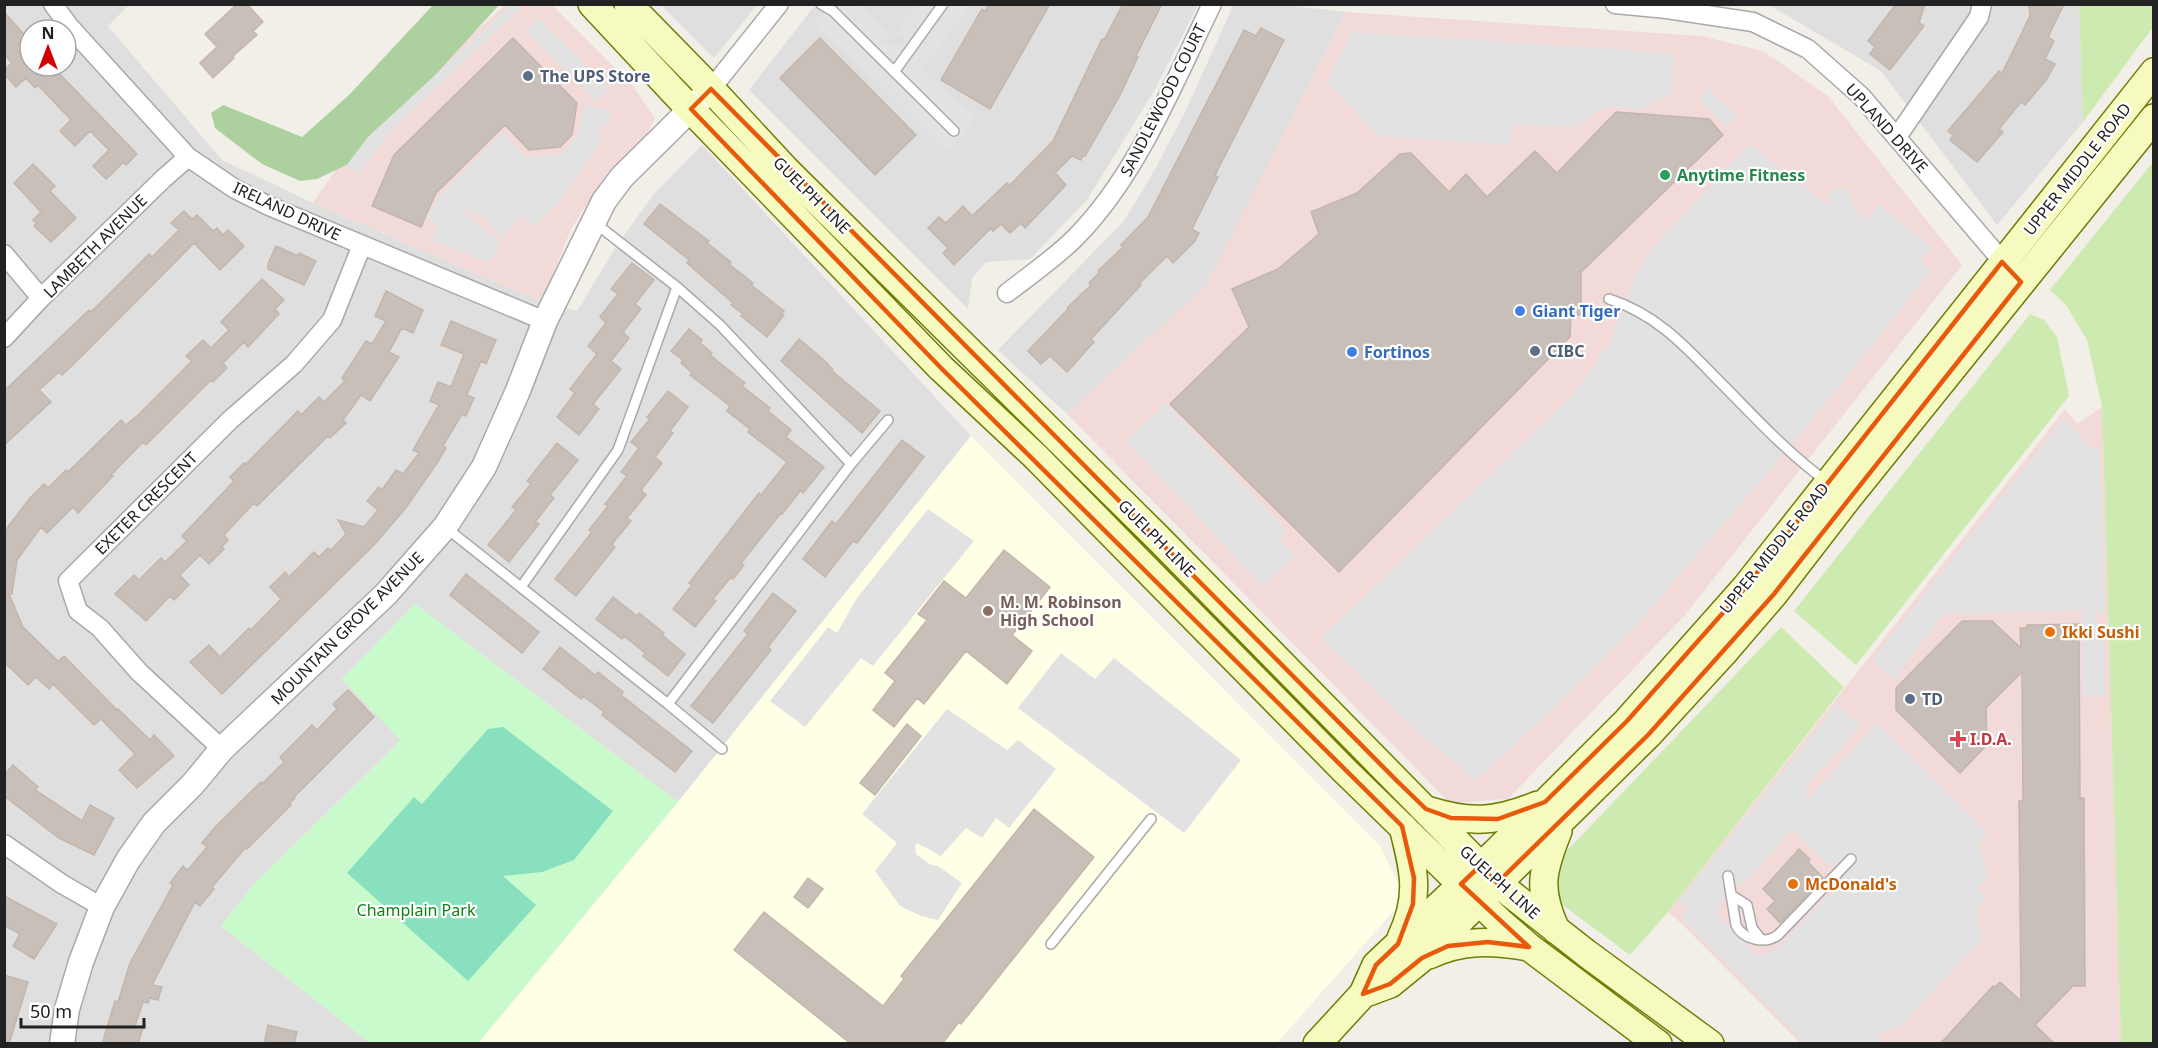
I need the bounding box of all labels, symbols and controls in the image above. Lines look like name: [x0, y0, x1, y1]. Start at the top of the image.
north arrow: [18, 18, 78, 78]
street label: SANDLEWOOD COURT: [1115, 20, 1211, 180]
text: N: [41, 22, 55, 44]
place label: The UPS Store: [540, 65, 651, 87]
marker: The UPS Store: [521, 69, 535, 83]
street label: UPLAND DRIVE: [1841, 78, 1933, 178]
street label: UPPER MIDDLE ROAD: [2018, 98, 2136, 240]
street label: GUELPH LINE: [768, 151, 856, 239]
place label: Anytime Fitness: [1677, 164, 1805, 186]
marker: Anytime Fitness: [1658, 168, 1672, 182]
street label: IRELAND DRIVE: [230, 176, 344, 246]
street label: LAMBETH AVENUE: [38, 189, 152, 303]
place label: Giant Tiger: [1532, 300, 1620, 322]
marker: Giant Tiger: [1513, 304, 1527, 318]
place label: CIBC: [1547, 340, 1584, 362]
place label: Fortinos: [1364, 341, 1430, 363]
marker: CIBC: [1528, 344, 1542, 358]
marker: Fortinos: [1345, 345, 1359, 359]
street label: EXETER CRESCENT: [90, 447, 202, 559]
street label: UPPER MIDDLE ROAD: [1714, 478, 1834, 618]
street label: GUELPH LINE: [1113, 494, 1201, 582]
street label: MOUNTAIN GROVE AVENUE: [266, 547, 428, 709]
place label: M. M. Robinson High School: [1000, 591, 1122, 631]
marker: M. M. Robinson High School: [981, 604, 995, 618]
place label: Ikki Sushi: [2062, 621, 2139, 643]
marker: Ikki Sushi: [2043, 625, 2057, 639]
place label: TD: [1922, 688, 1943, 710]
marker: TD: [1903, 692, 1917, 706]
place label: I.D.A.: [1970, 728, 2012, 750]
marker: I.D.A.: [1951, 732, 1965, 746]
street label: GUELPH LINE: [1455, 840, 1545, 924]
place label: McDonald's: [1805, 873, 1897, 895]
marker: McDonald's: [1786, 877, 1800, 891]
park label: Champlain Park: [357, 899, 476, 921]
scale bar: [21, 991, 144, 1029]
text: 50 m: [30, 999, 72, 1023]

